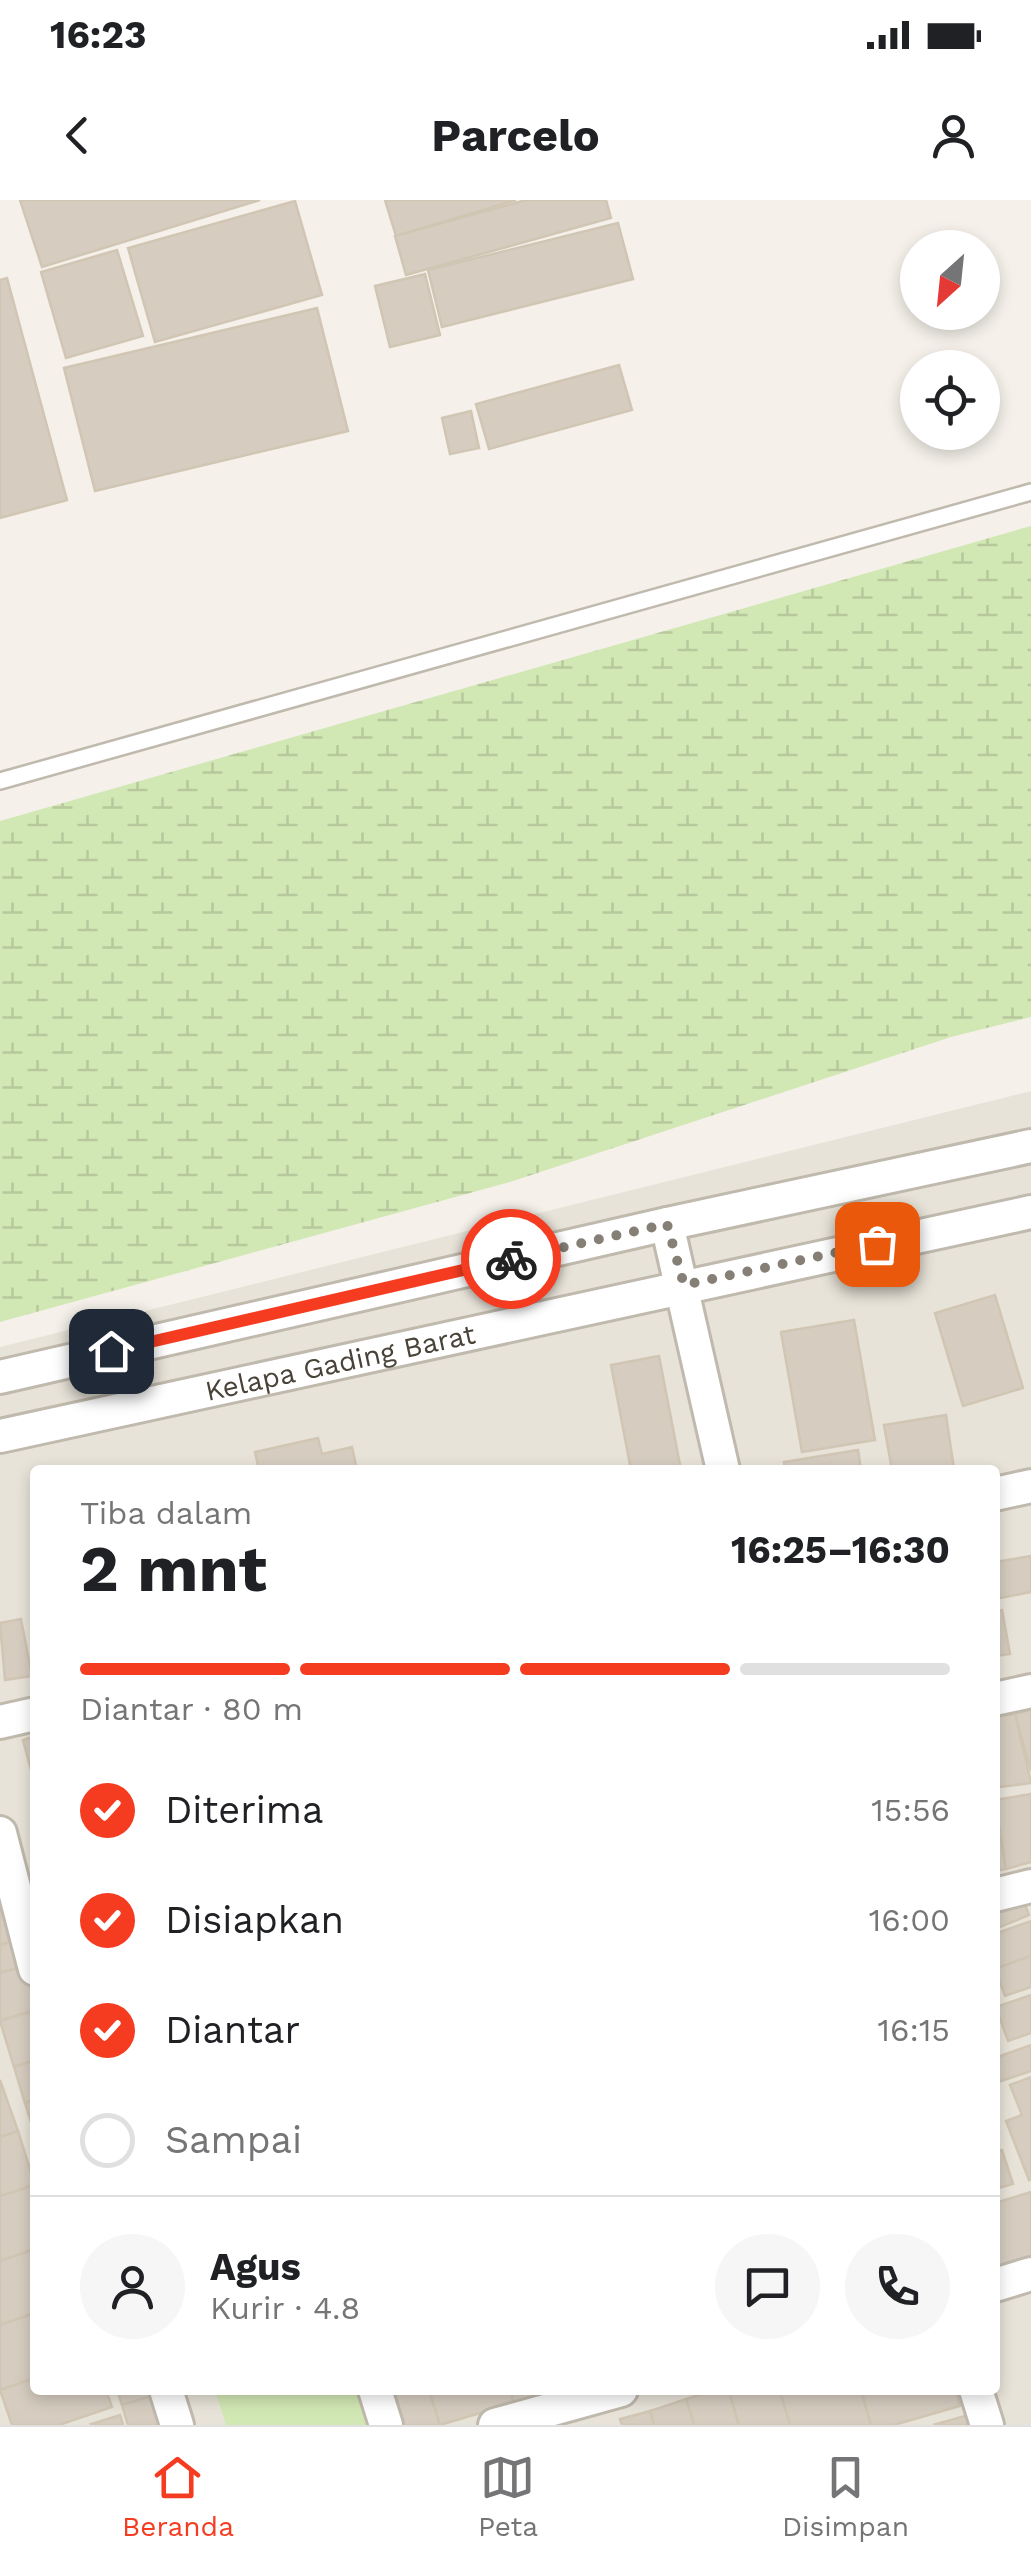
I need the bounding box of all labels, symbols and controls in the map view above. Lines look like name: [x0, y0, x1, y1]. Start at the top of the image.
text: 16:23: [50, 13, 146, 57]
icon: back: [50, 108, 105, 163]
icon: person: [926, 108, 981, 163]
text: Parcelo: [431, 109, 600, 162]
north arrow: [900, 230, 1000, 330]
map controls: [900, 230, 1000, 450]
button: locate: [900, 350, 1000, 450]
pin: [835, 1202, 920, 1287]
courier: [461, 1209, 561, 1309]
icon: bag: [850, 1217, 905, 1272]
icon: bike: [484, 1232, 539, 1287]
pin: [69, 1309, 154, 1394]
street label: Kelapa Gading Barat: [202, 1317, 478, 1408]
icon: home: [84, 1324, 139, 1379]
text: Tiba dalam: [80, 1494, 252, 1532]
text: 16:25–16:30: [731, 1528, 950, 1572]
text: 2 mnt: [80, 1531, 267, 1607]
text: Diantar · 80 m: [80, 1690, 303, 1728]
icon: check: [80, 1783, 135, 1838]
text: Diterima: [165, 1788, 324, 1832]
text: 15:56: [871, 1791, 950, 1829]
icon: check: [80, 1893, 135, 1948]
text: Disiapkan: [165, 1898, 344, 1942]
text: 16:00: [869, 1901, 950, 1939]
icon: check: [80, 2003, 135, 2058]
text: Diantar: [165, 2008, 300, 2052]
text: 16:15: [877, 2011, 950, 2049]
text: Sampai: [165, 2118, 302, 2162]
button: person: [80, 2234, 185, 2339]
button: chat: [715, 2234, 820, 2339]
button: phone: [845, 2234, 950, 2339]
text: Agus: [210, 2245, 301, 2289]
text: Kurir · 4.8: [210, 2289, 360, 2327]
tab: Beranda: [122, 2450, 234, 2543]
tab: Peta: [478, 2450, 538, 2543]
tab: Disimpan: [782, 2450, 909, 2543]

